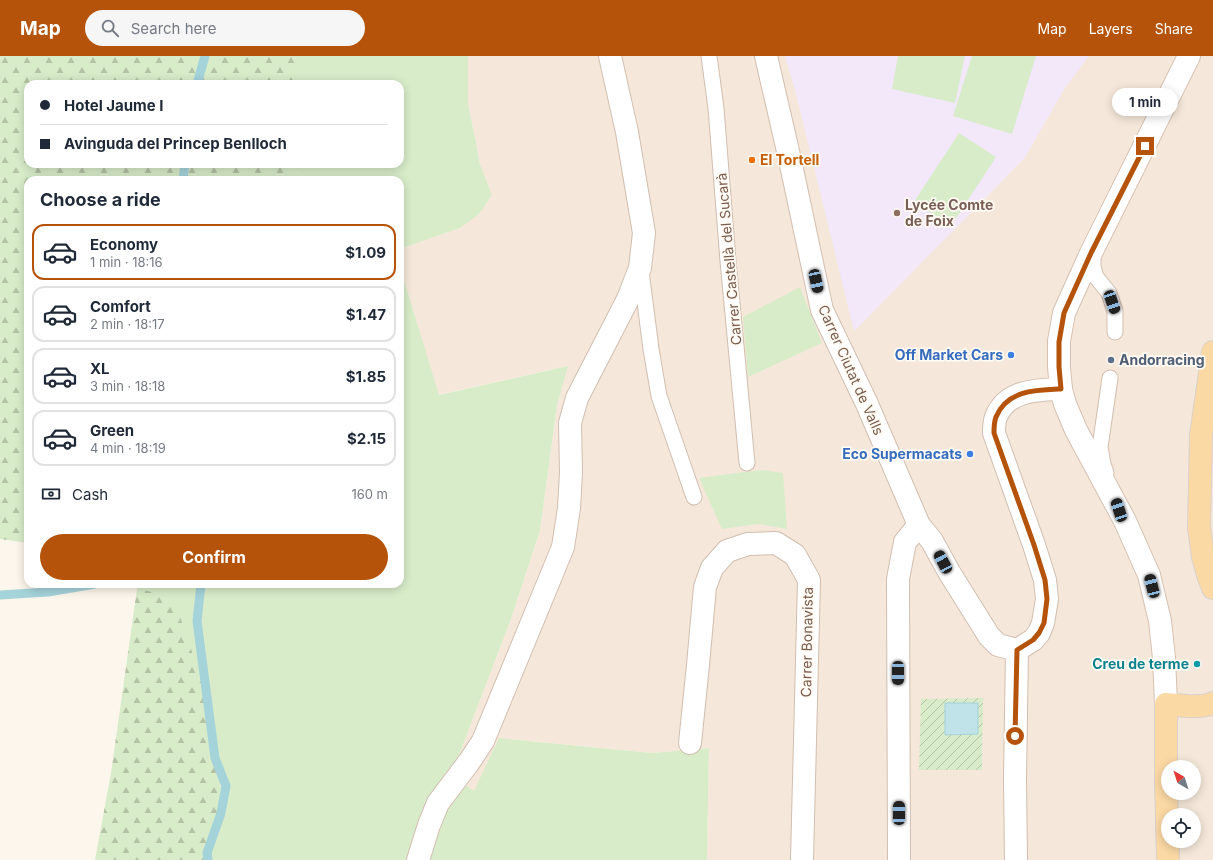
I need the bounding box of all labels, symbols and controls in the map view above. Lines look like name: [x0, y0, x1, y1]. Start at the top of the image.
search box: [85, 10, 365, 46]
text: Map: [20, 17, 61, 40]
icon: search: [99, 17, 121, 39]
text: Search here: [131, 19, 216, 38]
text: Map: [1038, 20, 1067, 37]
text: Layers: [1089, 20, 1133, 37]
text: Share: [1155, 20, 1193, 37]
callout: 1 min: [1112, 88, 1178, 116]
text: 1 min: [1129, 94, 1161, 110]
text: Hotel Jaume I: [64, 96, 164, 115]
text: Avinguda del Princep Benlloch: [64, 134, 287, 153]
route end: [1136, 137, 1154, 155]
place label: El Tortell: [760, 151, 819, 168]
marker: El Tortell: [747, 155, 757, 165]
street label: Carrer Castellà del Sucarà: [712, 172, 745, 346]
text: Choose a ride: [40, 189, 161, 210]
place label: Lycée Comte de Foix: [905, 196, 993, 229]
marker: Lycée Comte de Foix: [892, 208, 902, 218]
icon: car: [42, 234, 78, 270]
text: Economy: [90, 235, 158, 254]
text: $1.09: [345, 243, 386, 262]
text: 1 min · 18:16: [90, 254, 163, 270]
car: [808, 268, 824, 294]
car: [1102, 289, 1122, 315]
icon: car: [42, 296, 78, 332]
text: Comfort: [90, 297, 151, 316]
street label: Carrer Ciutat de Valls: [815, 302, 888, 437]
text: $1.47: [346, 305, 386, 324]
text: 2 min · 18:17: [90, 316, 165, 332]
place label: Off Market Cars: [895, 346, 1003, 363]
marker: Off Market Cars: [1006, 350, 1016, 360]
place label: Andorracing: [1119, 351, 1205, 368]
marker: Andorracing: [1106, 355, 1116, 365]
icon: car: [42, 358, 78, 394]
text: XL: [90, 359, 110, 378]
text: $1.85: [346, 367, 386, 386]
text: 3 min · 18:18: [90, 378, 165, 394]
icon: car: [42, 420, 78, 456]
text: Green: [90, 421, 134, 440]
text: $2.15: [347, 429, 386, 448]
text: 4 min · 18:19: [90, 440, 166, 456]
place label: Eco Supermacats: [842, 445, 962, 462]
marker: Eco Supermacats: [965, 449, 975, 459]
icon: cash: [40, 483, 62, 505]
text: Cash: [72, 485, 108, 504]
text: 160 m: [351, 486, 388, 502]
car: [1110, 497, 1128, 523]
button: Confirm: [40, 534, 388, 580]
car: [932, 549, 954, 575]
car: [1143, 573, 1161, 599]
street label: Carrer Bonavista: [797, 587, 816, 697]
place label: Creu de terme: [1092, 655, 1189, 672]
marker: Creu de terme: [1192, 659, 1202, 669]
car: [892, 661, 904, 685]
route start: [1006, 727, 1024, 745]
north arrow: [1161, 760, 1201, 800]
map controls: [1161, 760, 1201, 848]
car: [893, 801, 905, 825]
button: locate: [1161, 808, 1201, 848]

